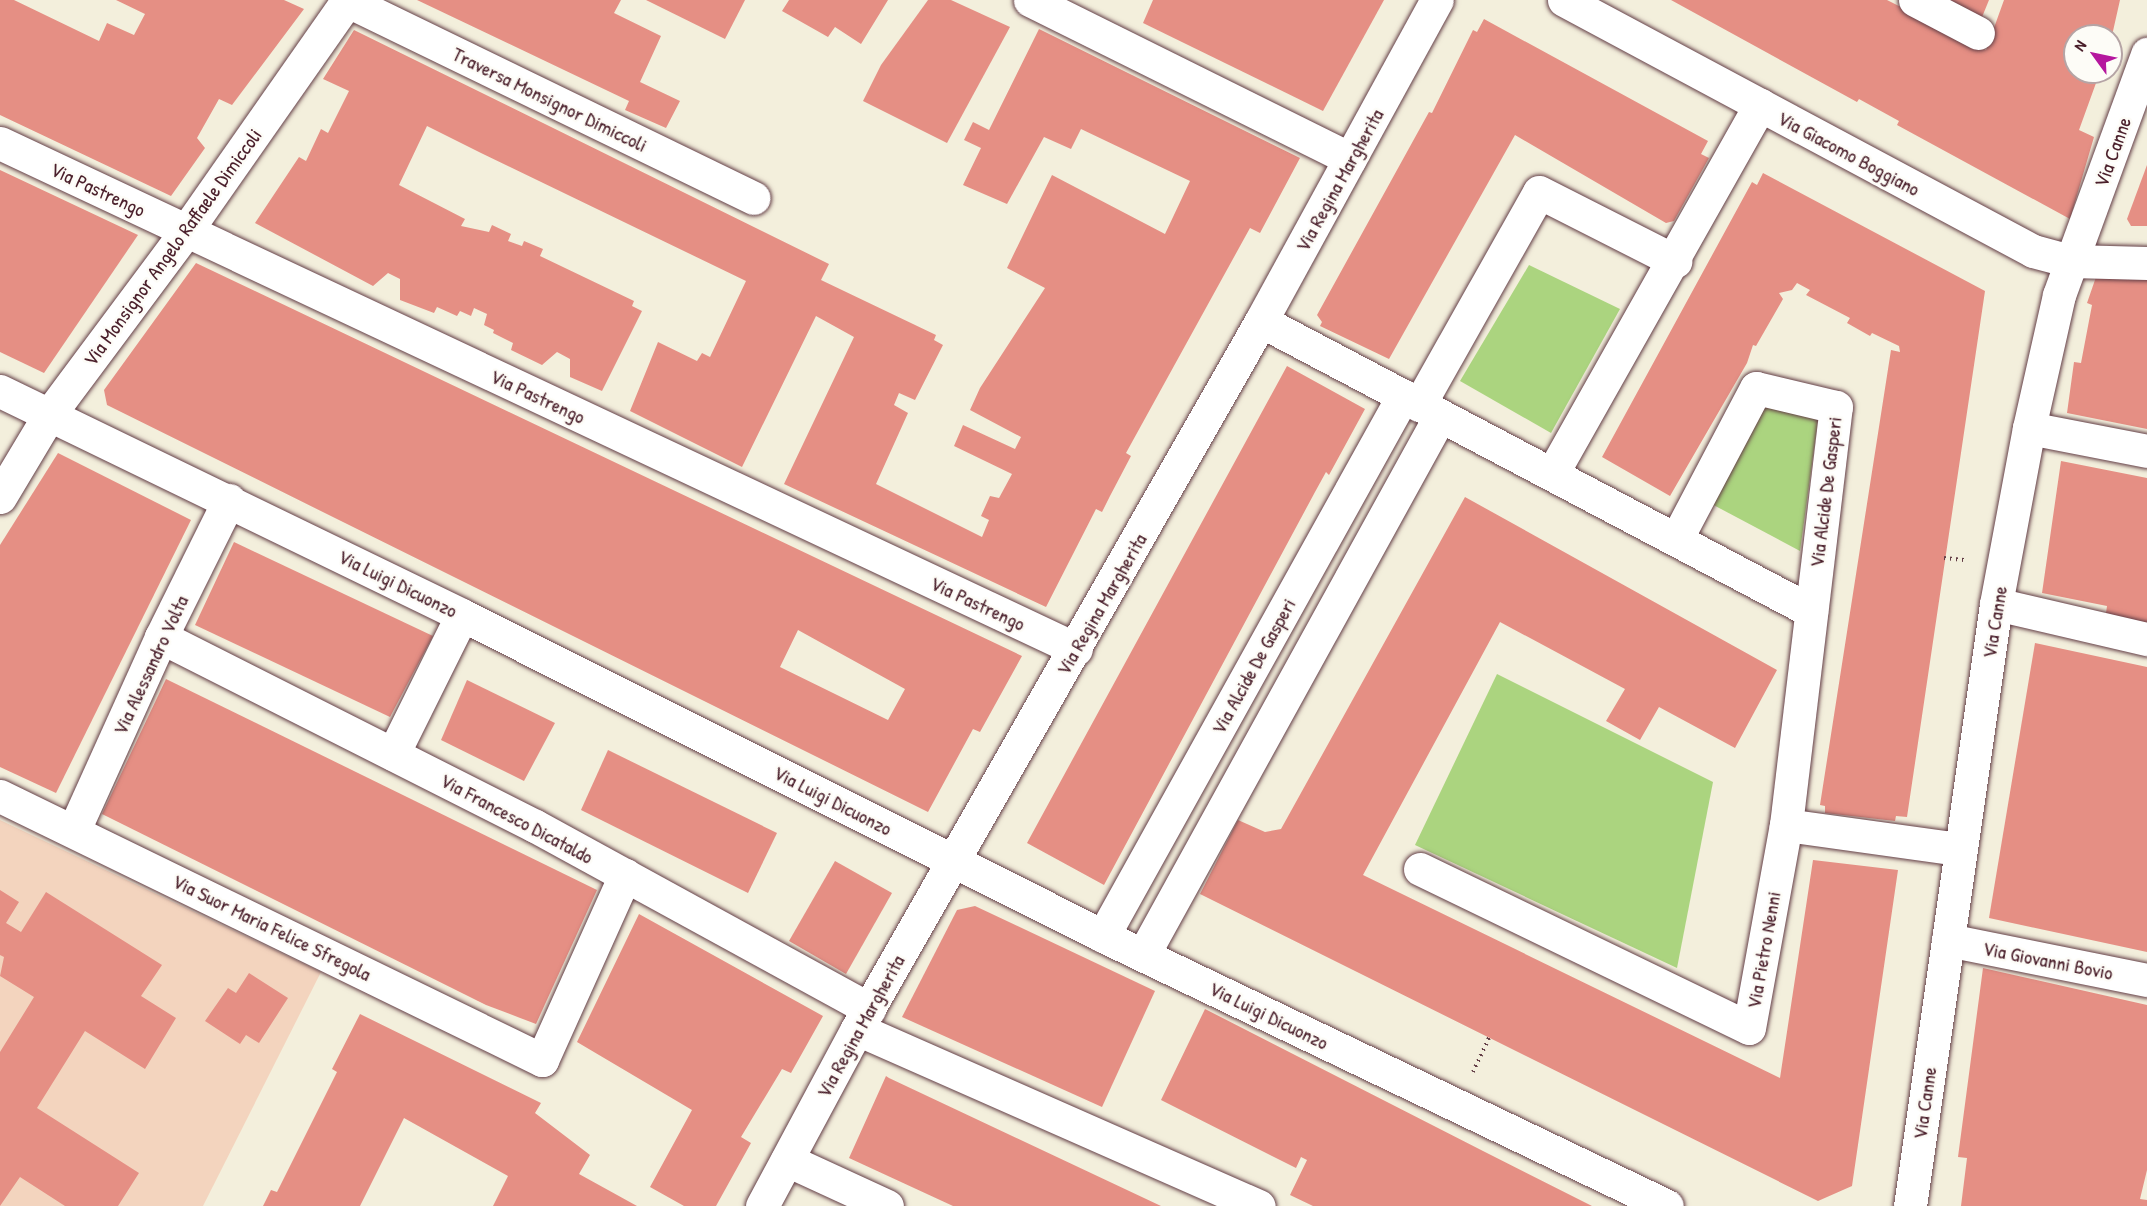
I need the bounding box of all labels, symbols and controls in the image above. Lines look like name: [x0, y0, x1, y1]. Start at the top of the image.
north arrow: [2063, 24, 2123, 84]
text: N: [2068, 36, 2091, 55]
street label: Traversa Monsignor Dimiccoli: [449, 41, 651, 157]
street label: Via Regina Margherita: [1290, 104, 1388, 256]
street label: Via Giacomo Boggiano: [1774, 105, 1924, 201]
street label: Via Canne: [2088, 114, 2136, 190]
street label: Via Monsignor Angelo Raffaele Dimiccoli: [78, 124, 266, 370]
street label: Via Pastrengo: [47, 157, 149, 221]
street label: Via Pastrengo: [487, 364, 589, 428]
street label: Via Alcide De Gasperi: [1804, 415, 1846, 569]
street label: Via Regina Margherita: [1051, 529, 1151, 679]
street label: Via Luigi Dicuonzo: [335, 544, 461, 622]
street label: Via Pastrengo: [927, 571, 1029, 635]
street label: Via Canne: [1976, 584, 2012, 660]
street label: Via Alessandro Volta: [107, 592, 193, 738]
street label: Via Alcide De Gasperi: [1206, 594, 1300, 738]
street label: Via Luigi Dicuonzo: [770, 760, 896, 840]
street label: Via Francesco Dicataldo: [437, 768, 597, 868]
street label: Via Suor Maria Felice Sfregola: [169, 868, 375, 986]
street label: Via Pietro Nenni: [1741, 890, 1785, 1010]
street label: Via Giovanni Bovio: [1981, 936, 2115, 984]
street label: Via Regina Margherita: [811, 950, 909, 1102]
street label: Via Luigi Dicuonzo: [1206, 976, 1332, 1054]
street label: Via Canne: [1907, 1065, 1941, 1141]

